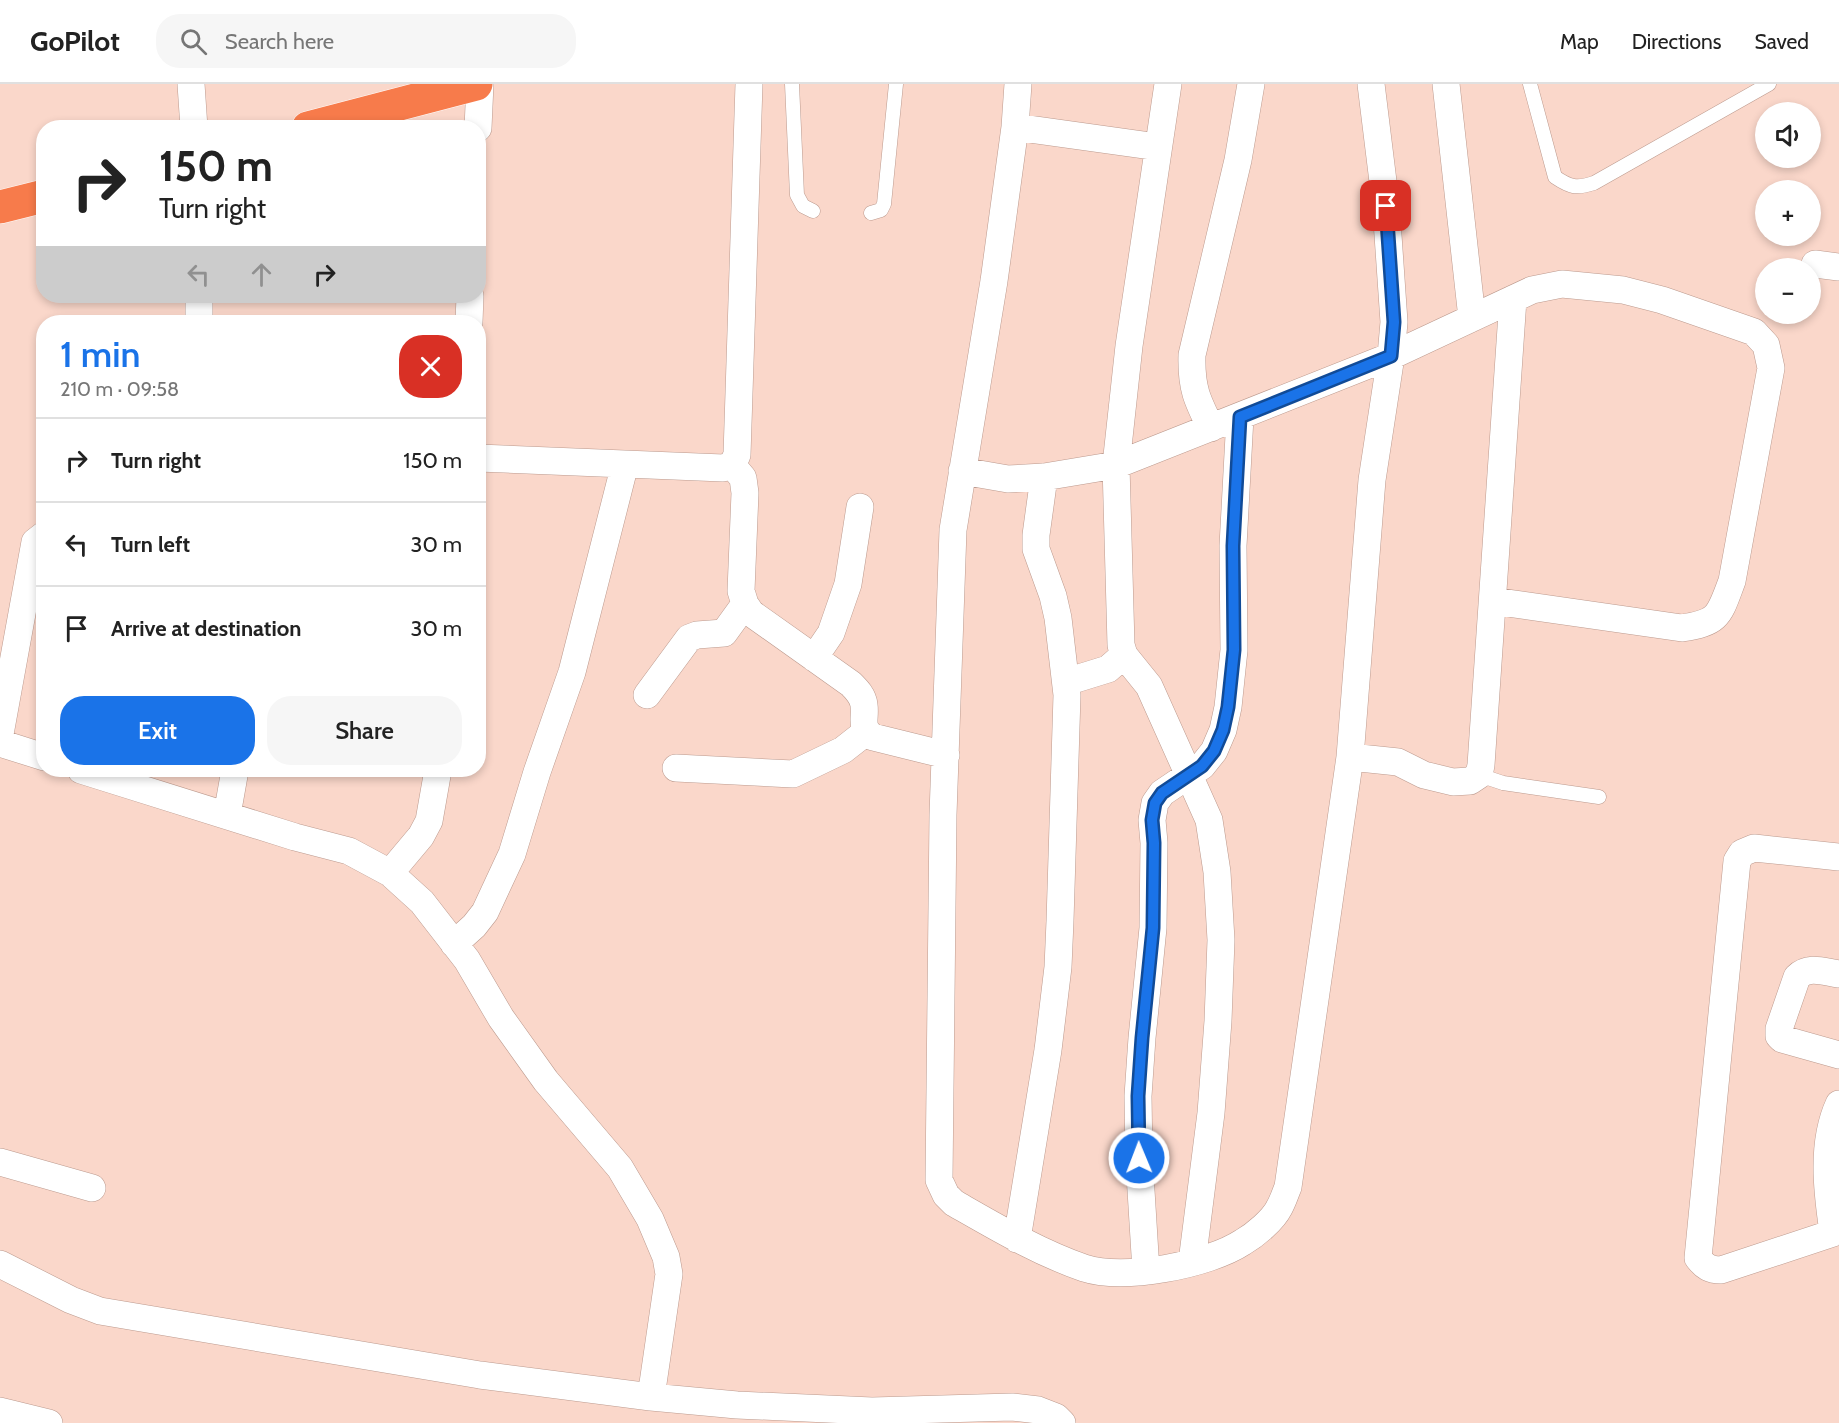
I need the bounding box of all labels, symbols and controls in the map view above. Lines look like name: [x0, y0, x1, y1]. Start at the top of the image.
search box: [156, 14, 576, 68]
text: GoPilot: [30, 24, 120, 58]
icon: search: [177, 25, 210, 58]
text: Search here: [225, 28, 334, 55]
text: Map: [1560, 29, 1599, 54]
text: Directions: [1632, 29, 1721, 54]
text: Saved: [1754, 29, 1809, 54]
map controls: [1755, 102, 1821, 324]
button: sound: [1755, 102, 1821, 168]
text: 150 m: [159, 140, 273, 192]
icon: right: [60, 144, 138, 222]
pin: [1360, 180, 1411, 231]
button: +: [1755, 180, 1821, 246]
icon: arrive: [1369, 189, 1402, 222]
text: Turn right: [159, 192, 266, 225]
icon: left: [182, 258, 215, 291]
icon: ahead: [245, 258, 278, 291]
icon: right: [308, 258, 341, 291]
button: −: [1755, 258, 1821, 324]
text: 1 min: [60, 332, 140, 376]
button: close: [399, 335, 462, 398]
text: 210 m · 09:58: [60, 377, 179, 401]
icon: right: [60, 444, 93, 477]
text: Turn right: [111, 447, 201, 474]
text: 150 m: [403, 447, 462, 474]
icon: left: [60, 528, 93, 561]
text: Turn left: [111, 531, 190, 558]
text: 30 m: [410, 531, 462, 558]
icon: arrive: [60, 612, 93, 645]
text: Arrive at destination: [111, 615, 301, 642]
text: 30 m: [410, 615, 462, 642]
button: Exit: [60, 696, 255, 765]
button: Share: [267, 696, 462, 765]
position arrow: [1107, 1126, 1171, 1190]

